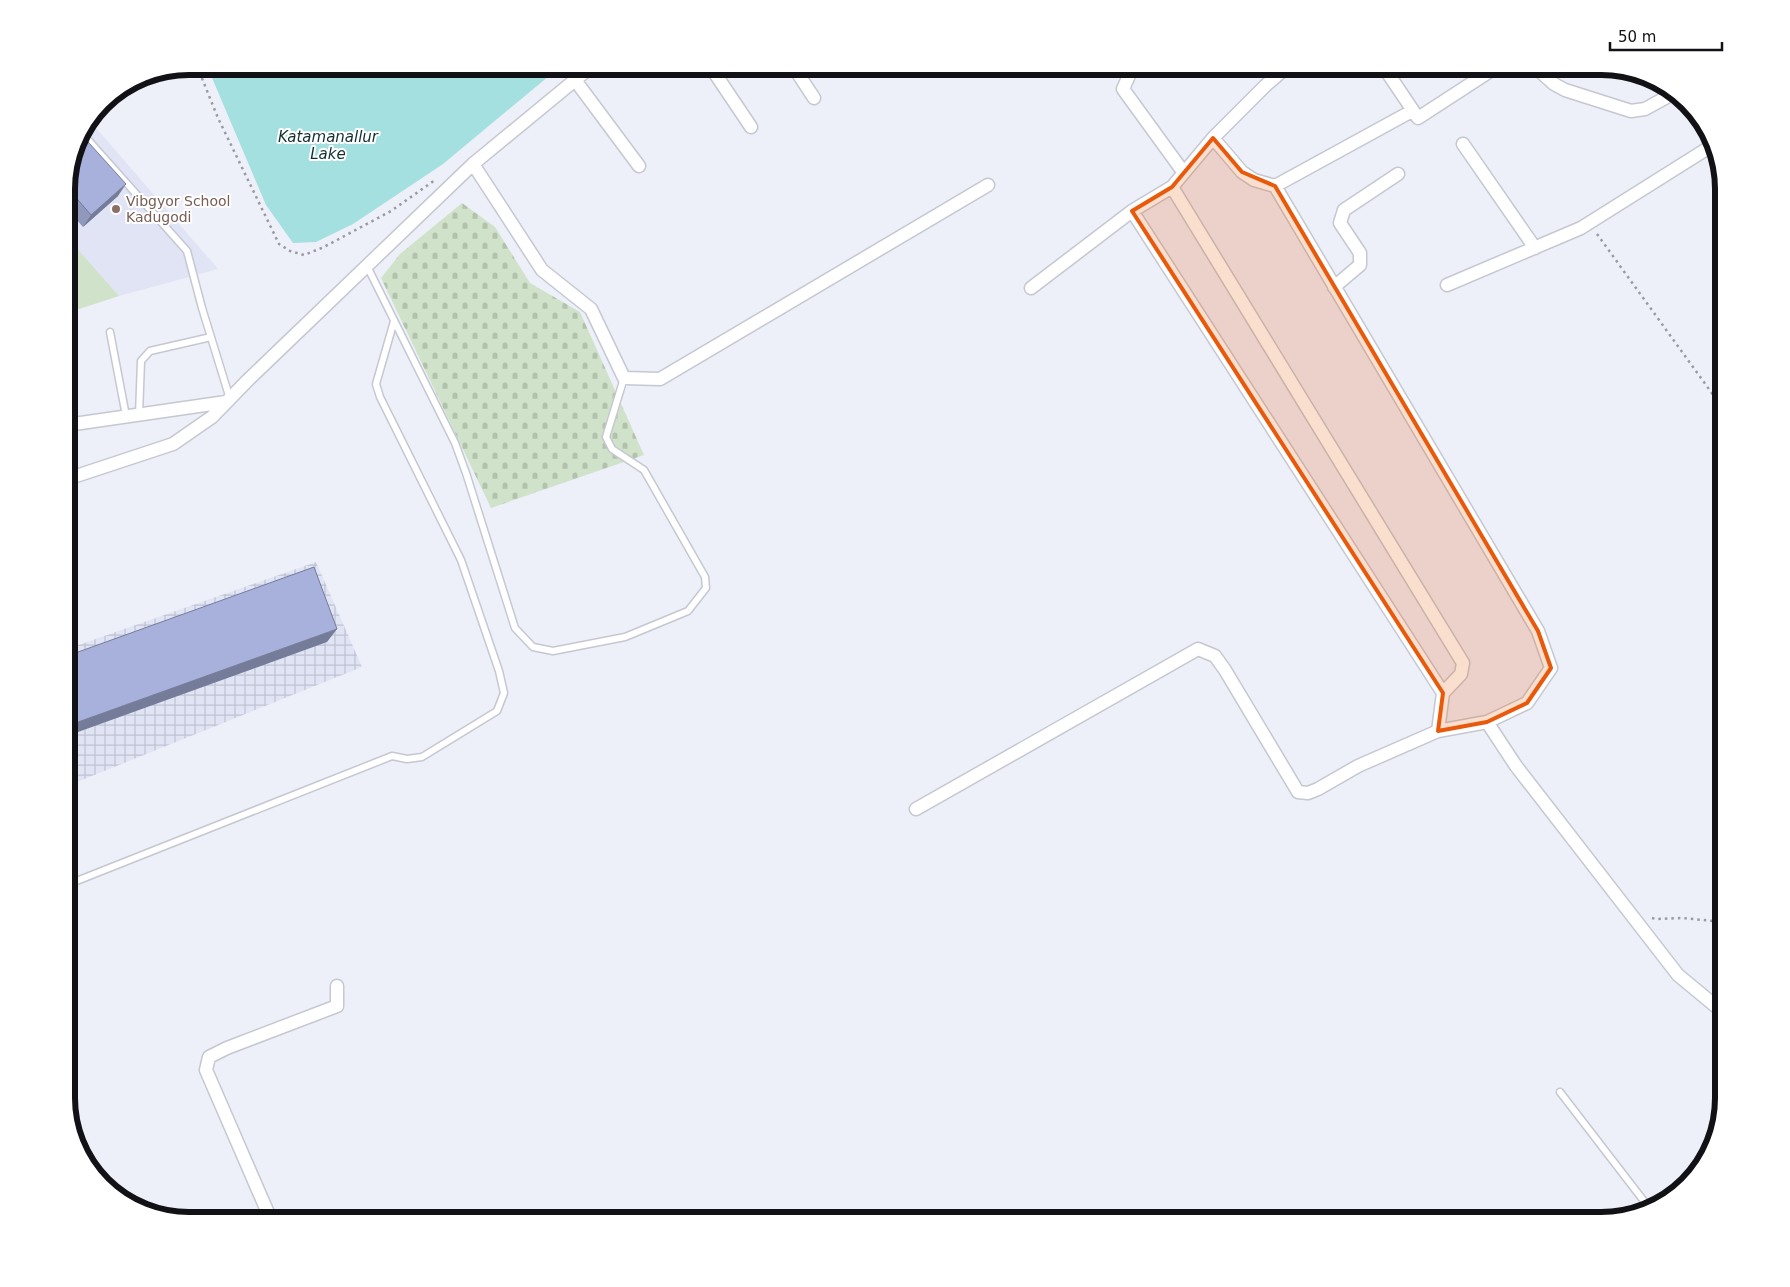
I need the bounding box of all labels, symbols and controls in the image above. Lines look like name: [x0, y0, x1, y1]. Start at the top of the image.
scale bar: [1610, 20, 1722, 52]
text: 50 m: [1618, 28, 1656, 46]
water label: Katamanallur Lake: [278, 128, 379, 163]
place label: Vibgyor School Kadugodi: [126, 193, 230, 225]
marker: Vibgyor School Kadugodi: [110, 203, 122, 215]

